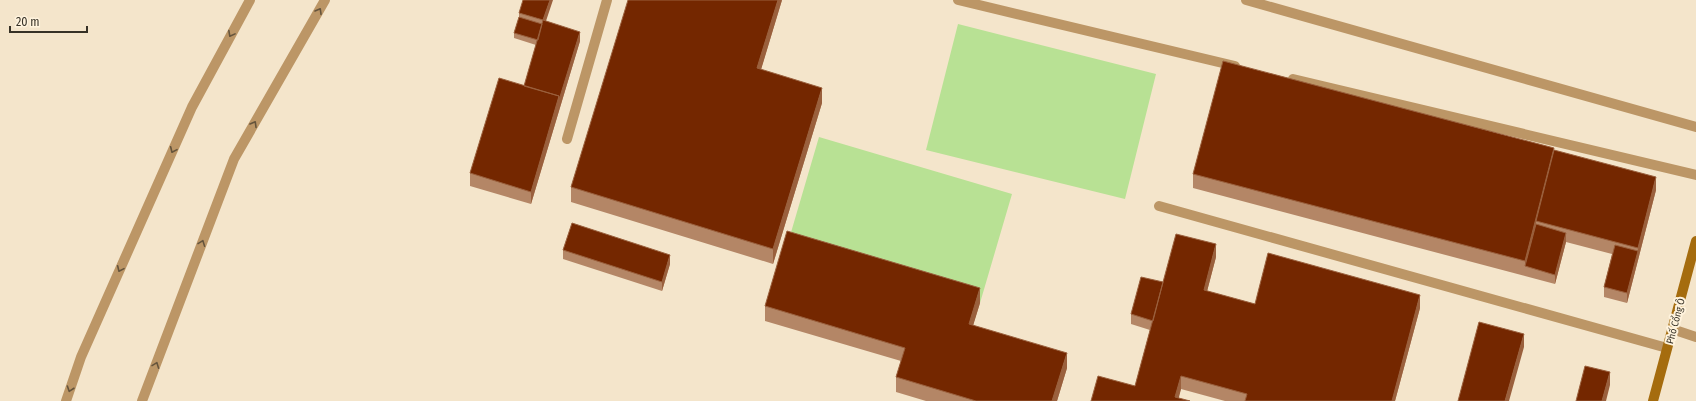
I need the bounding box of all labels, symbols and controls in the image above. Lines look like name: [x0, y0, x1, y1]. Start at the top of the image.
scale bar: [10, 8, 87, 34]
one-way arrow: [314, 8, 321, 15]
text: 20 m: [16, 15, 40, 29]
one-way arrow: [228, 30, 236, 37]
one-way arrow: [250, 121, 257, 128]
one-way arrow: [169, 147, 177, 154]
one-way arrow: [198, 240, 206, 247]
one-way arrow: [117, 265, 125, 273]
street label: Phố Cổng Ô: [1662, 297, 1688, 345]
one-way arrow: [152, 361, 160, 368]
one-way arrow: [66, 386, 75, 393]

